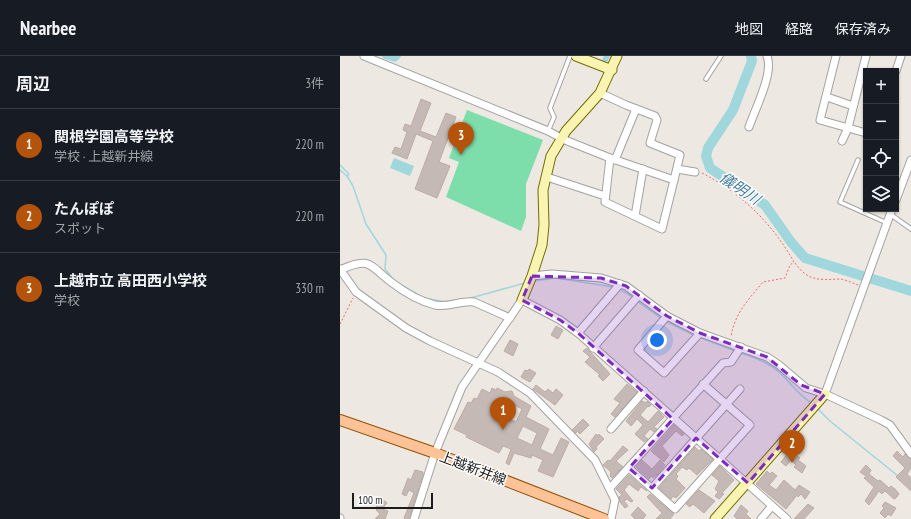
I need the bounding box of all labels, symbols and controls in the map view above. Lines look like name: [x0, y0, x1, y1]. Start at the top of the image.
text: Nearbee: [20, 16, 77, 40]
text: 地図: [735, 20, 763, 38]
text: 経路: [785, 20, 813, 38]
text: 保存済み: [835, 20, 891, 38]
map controls: [863, 68, 899, 212]
button: +: [863, 68, 899, 104]
text: 周辺: [16, 73, 50, 95]
text: 3件: [305, 75, 324, 92]
button: −: [863, 104, 899, 140]
pin: 3: [448, 122, 474, 155]
text: 関根学園高等学校: [54, 127, 174, 146]
text: 1: [26, 136, 32, 153]
text: 220 m: [295, 136, 324, 153]
button: locate: [863, 140, 899, 176]
text: 学校 · 上越新井線: [54, 148, 153, 165]
water label: 儀明川: [716, 168, 766, 210]
button: layers: [863, 176, 899, 212]
text: たんぽぽ: [54, 199, 114, 218]
text: 2: [26, 208, 32, 225]
text: 220 m: [295, 208, 324, 225]
text: スポット: [54, 220, 106, 237]
text: 上越市立 高田西小学校: [54, 271, 207, 290]
text: 3: [26, 280, 32, 297]
text: 330 m: [295, 280, 324, 297]
text: 学校: [54, 292, 80, 309]
your location: [647, 330, 667, 350]
pin: 1: [490, 397, 516, 430]
pin: 2: [779, 430, 805, 463]
street label: 上越新井線: [437, 447, 509, 489]
scale bar: [352, 491, 433, 510]
text: 100 m: [358, 493, 382, 507]

